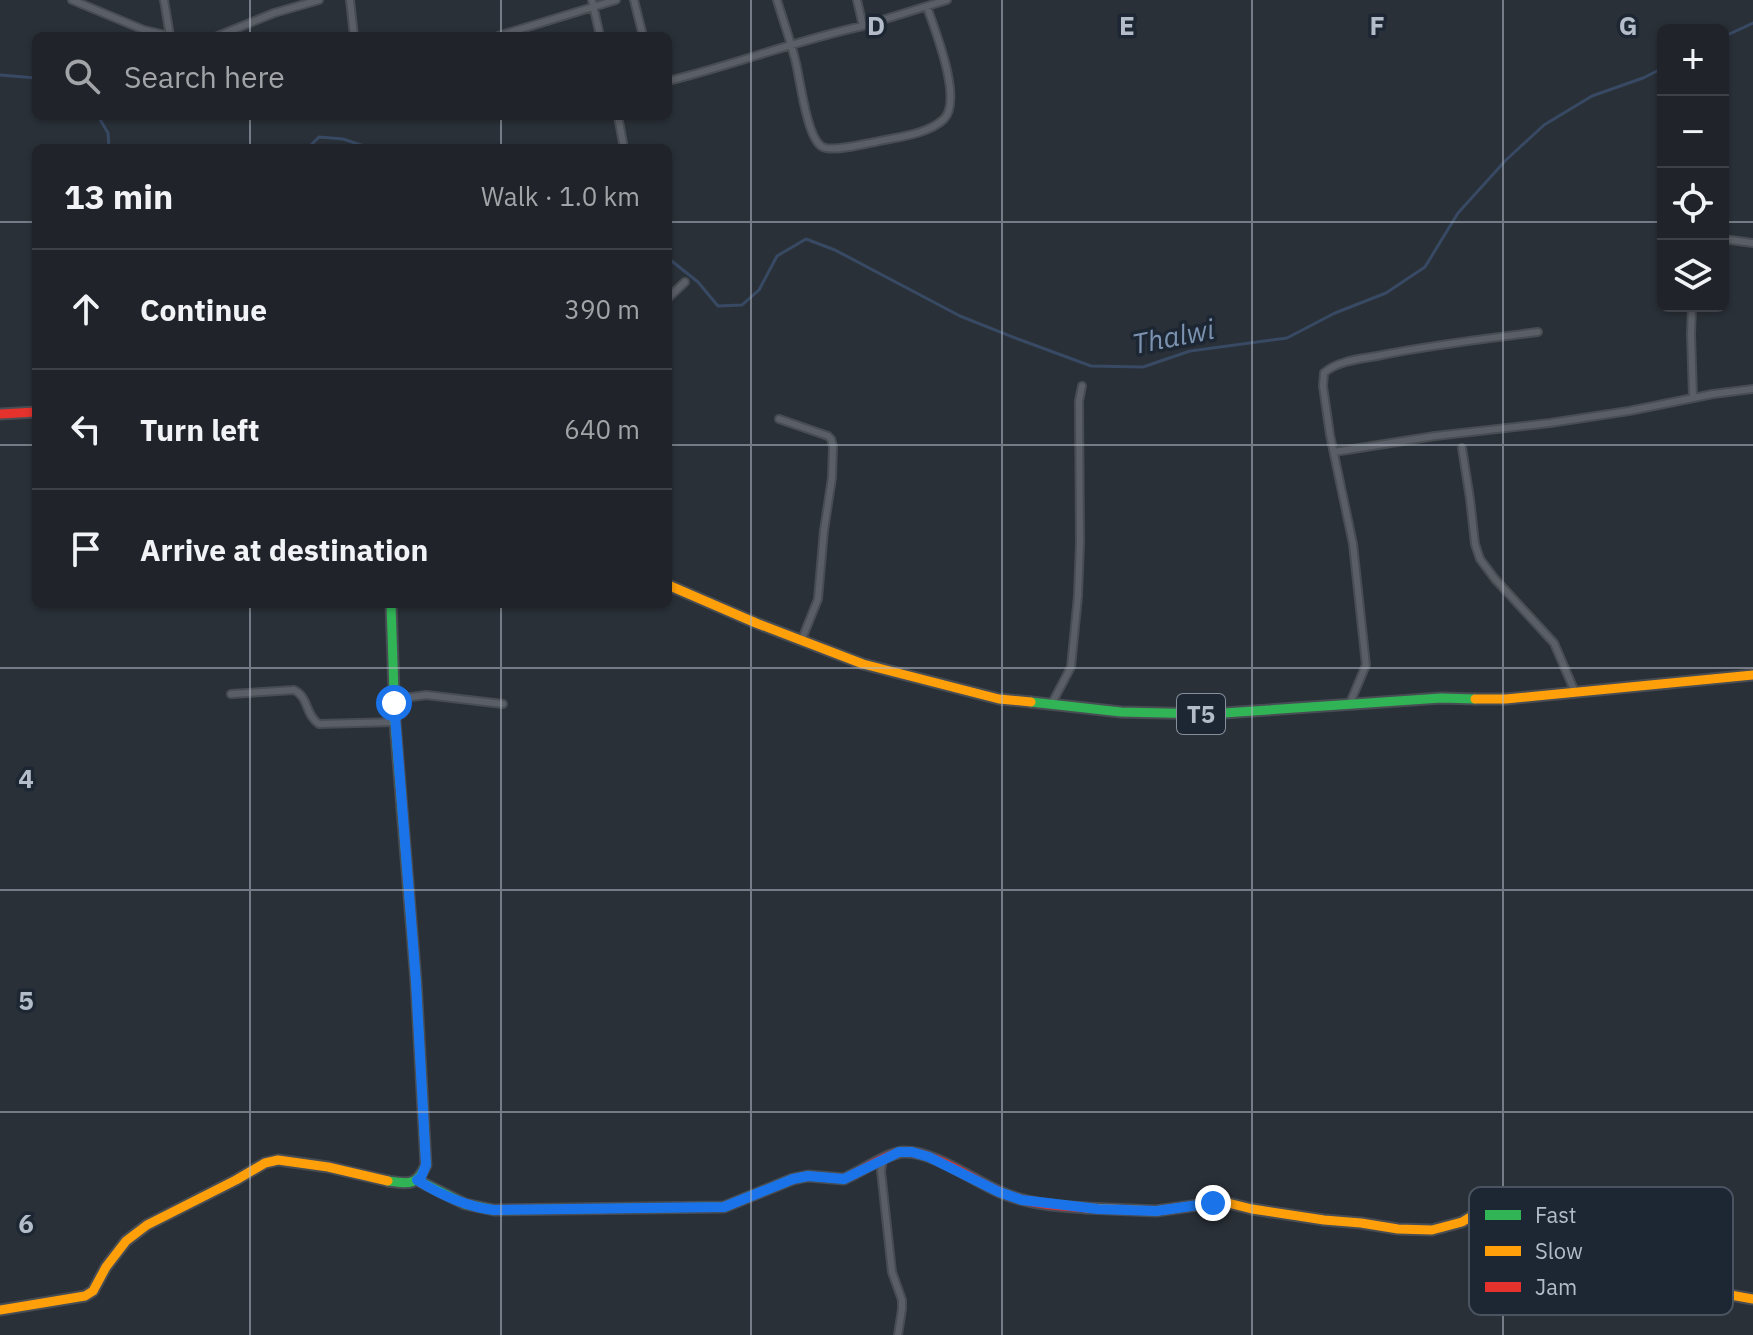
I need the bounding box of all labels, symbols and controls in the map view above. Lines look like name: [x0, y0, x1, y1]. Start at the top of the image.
text: D: [867, 8, 885, 42]
text: E: [1119, 8, 1135, 42]
text: F: [1369, 8, 1385, 42]
text: G: [1619, 8, 1637, 42]
map controls: [1657, 24, 1729, 312]
button: +: [1657, 24, 1729, 96]
search box: [32, 32, 672, 120]
icon: search: [60, 54, 104, 98]
text: Search here: [124, 57, 285, 96]
button: −: [1657, 96, 1729, 168]
button: locate: [1657, 168, 1729, 240]
text: 13 min: [64, 174, 173, 218]
text: Walk · 1.0 km: [481, 179, 640, 213]
button: layers: [1657, 240, 1729, 312]
icon: ahead: [64, 287, 108, 331]
text: Continue: [140, 290, 267, 329]
text: 390 m: [564, 292, 640, 326]
water label: Thalwi: [1129, 310, 1218, 362]
icon: left: [64, 407, 108, 451]
text: Turn left: [140, 410, 259, 449]
text: 640 m: [564, 412, 640, 446]
icon: arrive: [64, 527, 108, 571]
text: Arrive at destination: [140, 530, 428, 569]
route start: [376, 685, 412, 721]
road number: T5: [1177, 694, 1225, 734]
text: 4: [18, 761, 34, 795]
text: 5: [18, 983, 34, 1017]
route end: [1195, 1185, 1231, 1221]
legend: [1469, 1187, 1733, 1315]
text: Fast: [1535, 1200, 1576, 1229]
text: 6: [18, 1206, 34, 1240]
text: Slow: [1535, 1236, 1583, 1265]
text: Jam: [1535, 1272, 1577, 1301]

